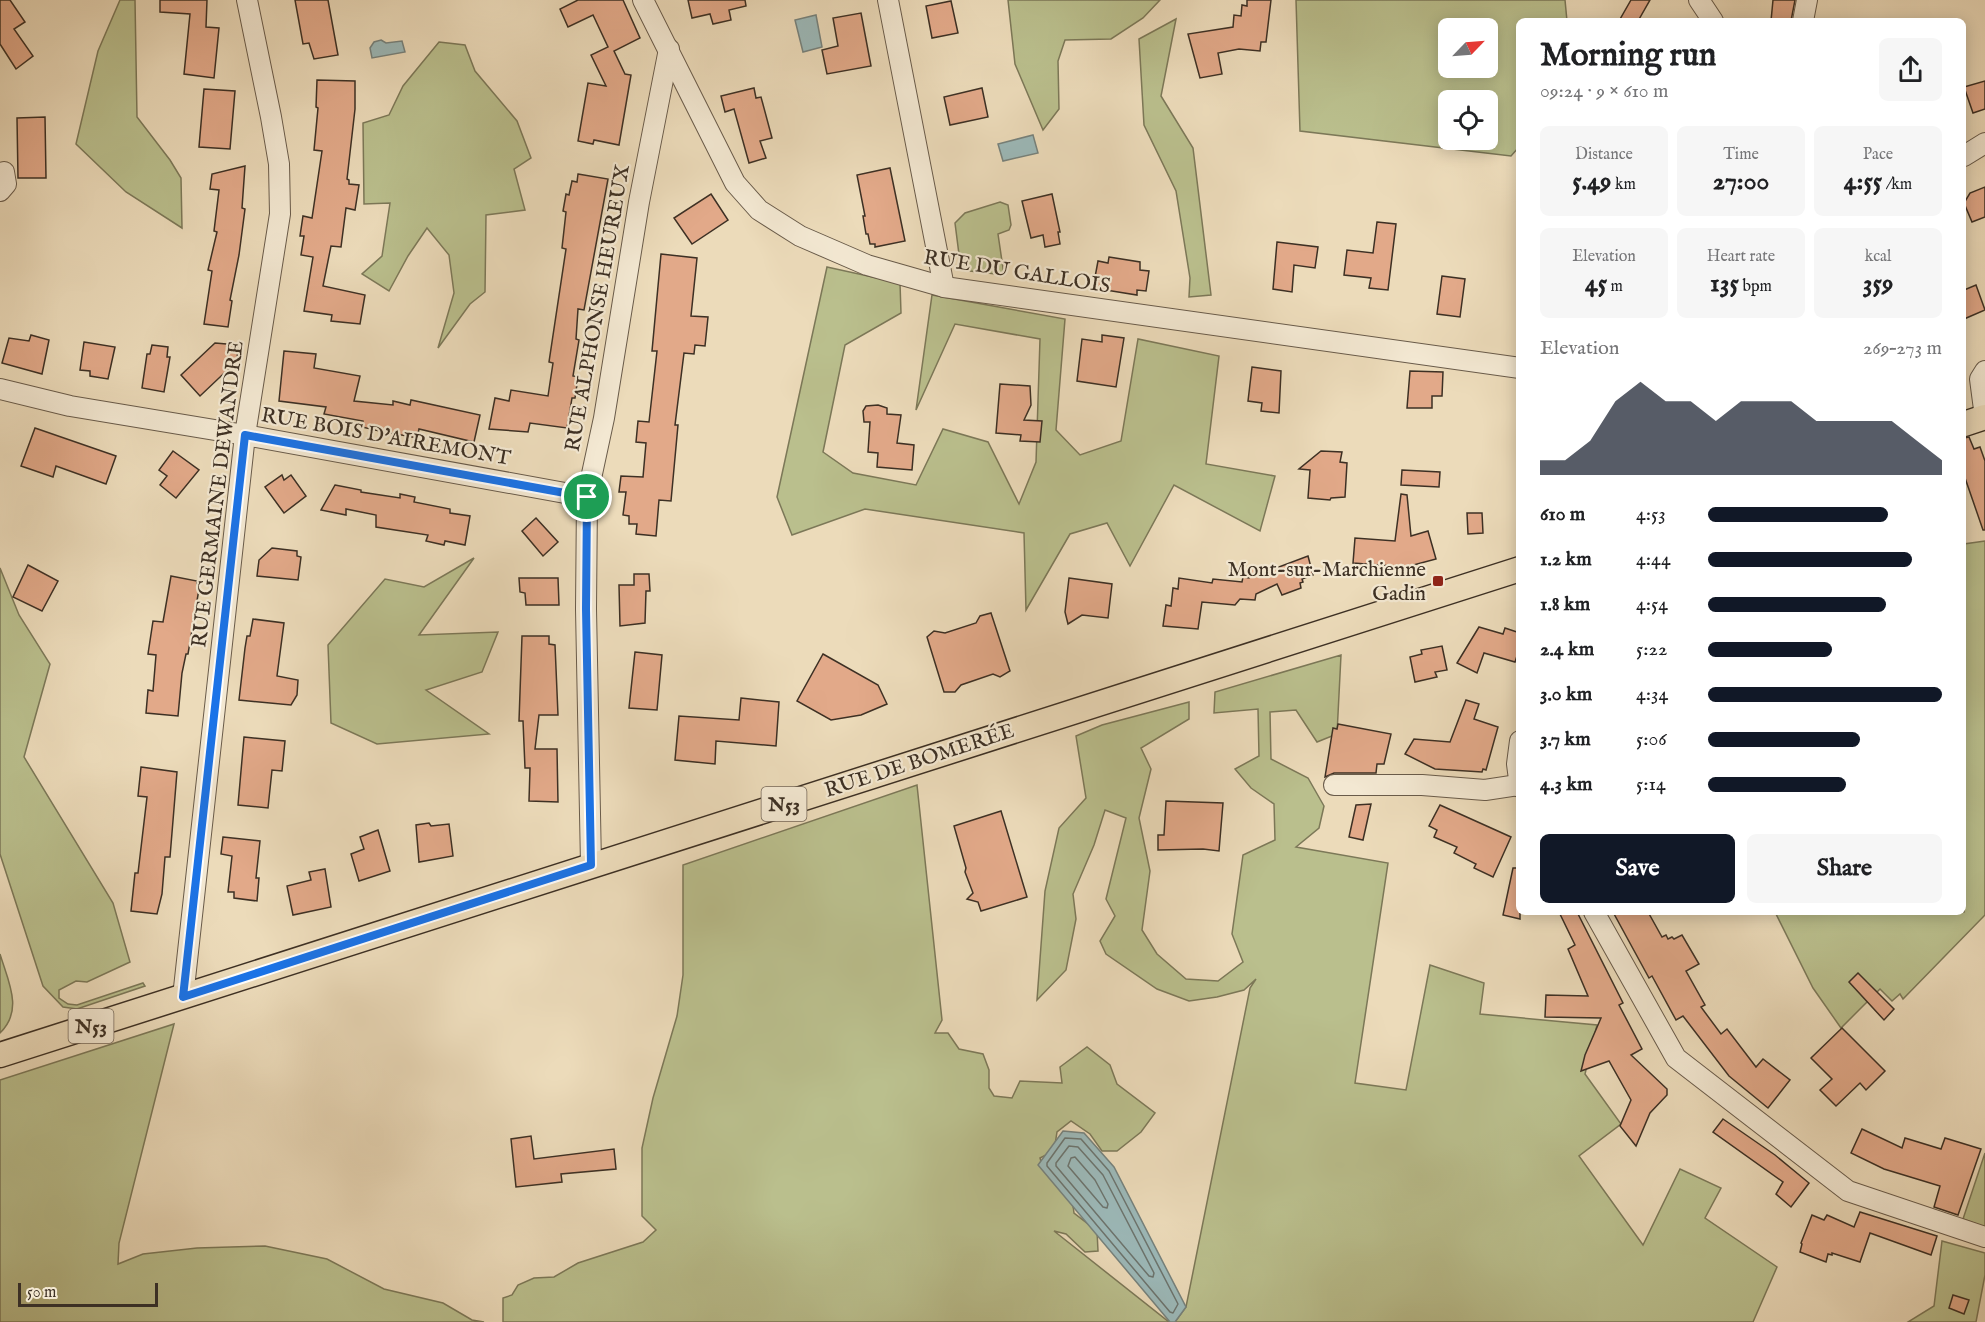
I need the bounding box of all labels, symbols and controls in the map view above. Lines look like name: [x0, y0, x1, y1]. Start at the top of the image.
north arrow: [1438, 18, 1498, 78]
map controls: [1438, 18, 1498, 150]
text: Morning run: [1540, 35, 1716, 77]
button: share: [1879, 38, 1942, 101]
text: 09:24 · 9 × 610 m: [1540, 79, 1668, 104]
button: locate: [1438, 90, 1498, 150]
text: Distance: [1575, 145, 1633, 165]
text: Time: [1723, 145, 1759, 165]
text: Pace: [1863, 145, 1893, 165]
street label: RUE ALPHONSE HEUREUX: [560, 163, 637, 454]
text: 5.49: [1572, 165, 1611, 198]
text: 27:00: [1713, 165, 1769, 198]
text: 4:55: [1844, 165, 1882, 198]
text: km: [1611, 175, 1636, 195]
text: /km: [1882, 175, 1912, 195]
street label: RUE DU GALLOIS: [921, 244, 1112, 301]
text: Elevation: [1572, 247, 1636, 267]
text: Heart rate: [1707, 247, 1775, 267]
text: kcal: [1865, 247, 1891, 267]
text: 45: [1585, 267, 1607, 300]
text: 135: [1710, 267, 1739, 300]
text: 359: [1863, 267, 1893, 300]
text: m: [1607, 277, 1623, 297]
text: bpm: [1739, 277, 1772, 297]
text: Elevation: [1540, 336, 1619, 361]
text: 269–273 m: [1863, 336, 1942, 361]
street label: RUE GERMAINE DEWANDRE: [186, 339, 251, 649]
street label: RUE BOIS D'AIREMONT: [259, 402, 513, 473]
pin: [561, 471, 612, 522]
icon: arrive: [570, 480, 603, 513]
text: 610 m: [1540, 502, 1585, 527]
text: 4:53: [1636, 502, 1666, 527]
text: 1.2 km: [1540, 547, 1592, 572]
text: 4:44: [1636, 547, 1671, 572]
place label: Mont-sur-Marchienne Gadin: [1228, 557, 1426, 608]
marker: Mont-sur-Marchienne Gadin: [1431, 574, 1445, 588]
text: 1.8 km: [1540, 592, 1590, 617]
text: 4:54: [1636, 592, 1668, 617]
text: 2.4 km: [1540, 637, 1594, 662]
text: 5:22: [1636, 637, 1667, 662]
text: 3.0 km: [1540, 682, 1592, 707]
text: 4:34: [1636, 682, 1668, 707]
street label: RUE DE BOMERÉE: [821, 717, 1018, 805]
text: 3.7 km: [1540, 727, 1591, 752]
text: 5:06: [1636, 727, 1667, 752]
text: 4.3 km: [1540, 772, 1593, 797]
text: 5:14: [1636, 772, 1666, 797]
road number: N53: [762, 787, 806, 821]
button: Save: [1540, 834, 1735, 903]
button: Share: [1747, 834, 1942, 903]
road number: N53: [68, 1009, 113, 1043]
scale bar: [18, 1280, 158, 1308]
text: 50 m: [27, 1283, 56, 1303]

